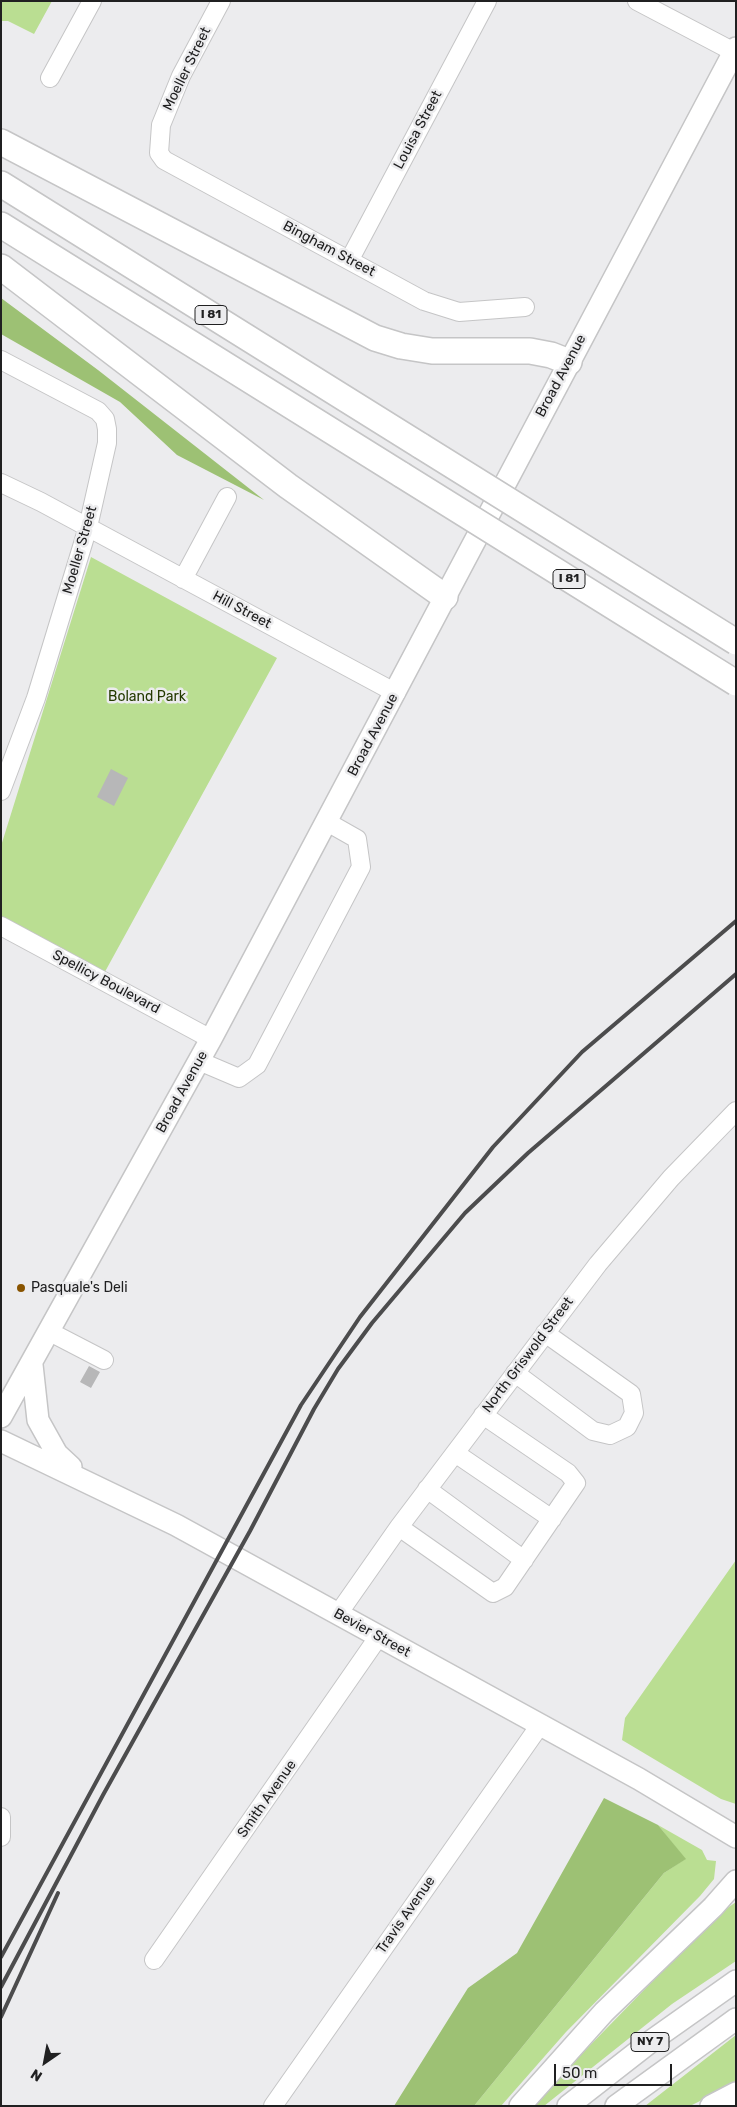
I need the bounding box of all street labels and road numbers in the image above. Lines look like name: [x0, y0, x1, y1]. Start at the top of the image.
street label: Moeller Street: [160, 24, 214, 114]
street label: Louisa Street: [390, 88, 446, 172]
street label: Bingham Street: [280, 218, 378, 280]
road number: I 81: [195, 306, 227, 324]
street label: Broad Avenue: [532, 332, 590, 420]
street label: Moeller Street: [59, 504, 101, 596]
road number: I 81: [553, 570, 585, 588]
street label: Hill Street: [210, 588, 274, 632]
street label: Broad Avenue: [344, 691, 402, 779]
street label: Spellicy Boulevard: [49, 947, 163, 1017]
street label: Broad Avenue: [153, 1048, 211, 1136]
street label: North Griswold Street: [479, 1294, 577, 1416]
street label: Bevier Street: [331, 1605, 413, 1661]
street label: Smith Avenue: [234, 1757, 300, 1841]
street label: Travis Avenue: [373, 1873, 439, 1957]
road number: NY 7: [631, 2032, 669, 2052]

